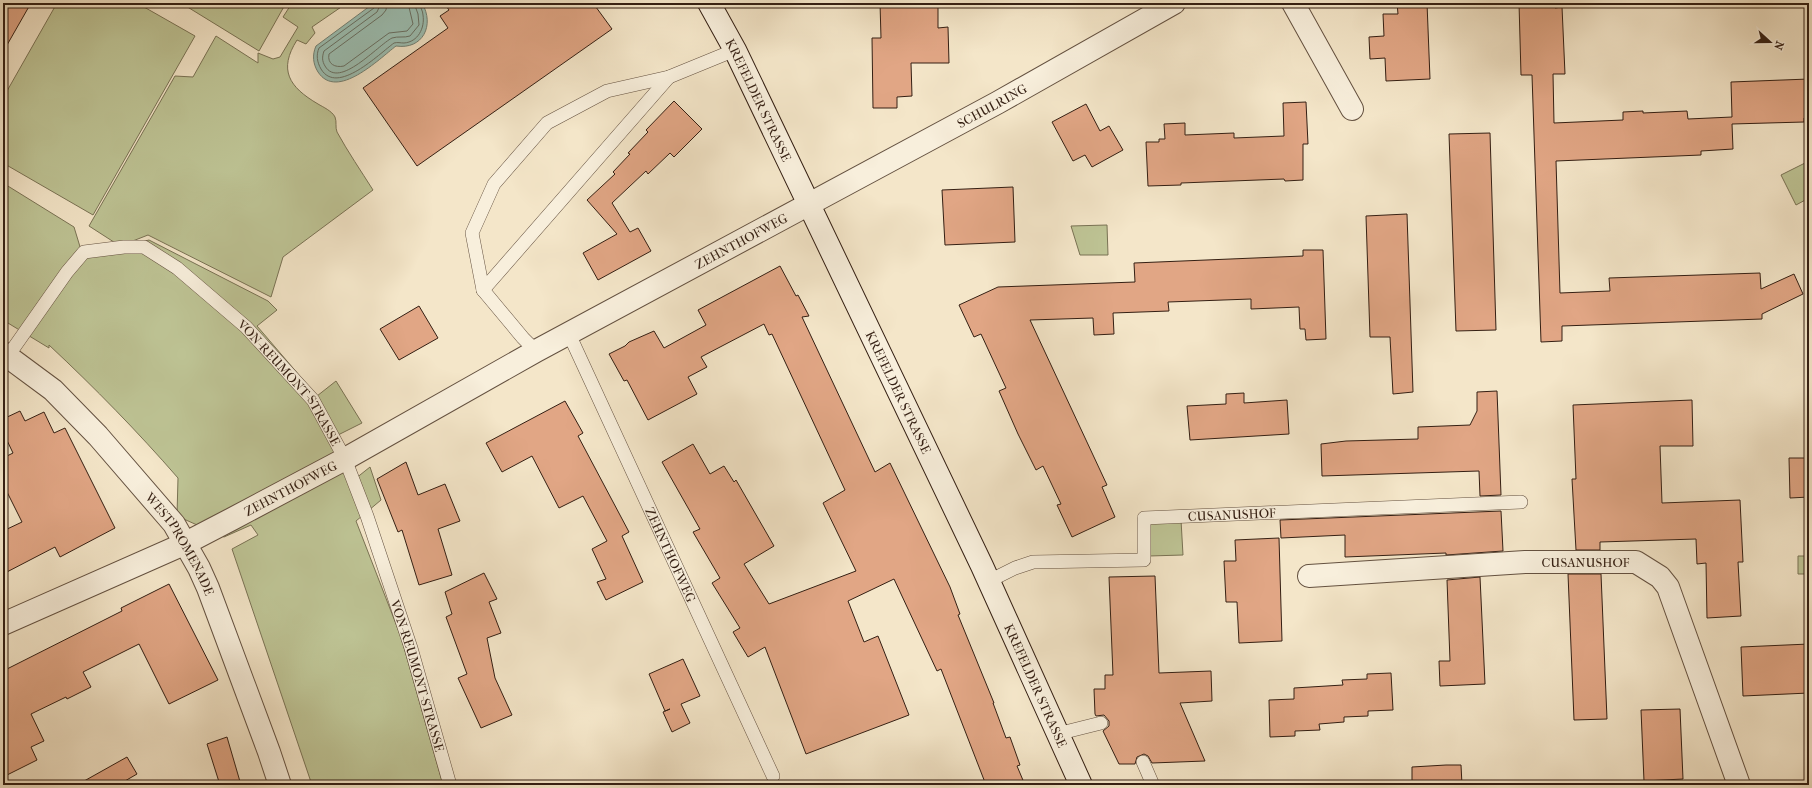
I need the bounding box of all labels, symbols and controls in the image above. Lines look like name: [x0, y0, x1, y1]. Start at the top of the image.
north arrow: [1750, 22, 1790, 62]
street label: KREFELDER STRASSE: [722, 36, 794, 164]
text: N: [1771, 39, 1786, 52]
street label: SCHULRING: [955, 81, 1029, 131]
street label: ZEHNTHOFWEG: [692, 210, 790, 272]
street label: VON-REUMONT-STRASSE: [234, 316, 343, 448]
street label: KREFELDER STRASSE: [863, 329, 934, 456]
street label: ZEHNTHOFWEG: [242, 458, 339, 519]
street label: WESTPROMENADE: [142, 489, 217, 597]
street label: ZEHNTHOFWEG: [642, 505, 699, 605]
street label: CUSANUSHOF: [1188, 505, 1276, 524]
street label: CUSANUSHOF: [1542, 555, 1630, 570]
street label: VON-REUMONT-STRASSE: [387, 597, 447, 753]
street label: KREFELDER STRASSE: [1001, 622, 1070, 750]

